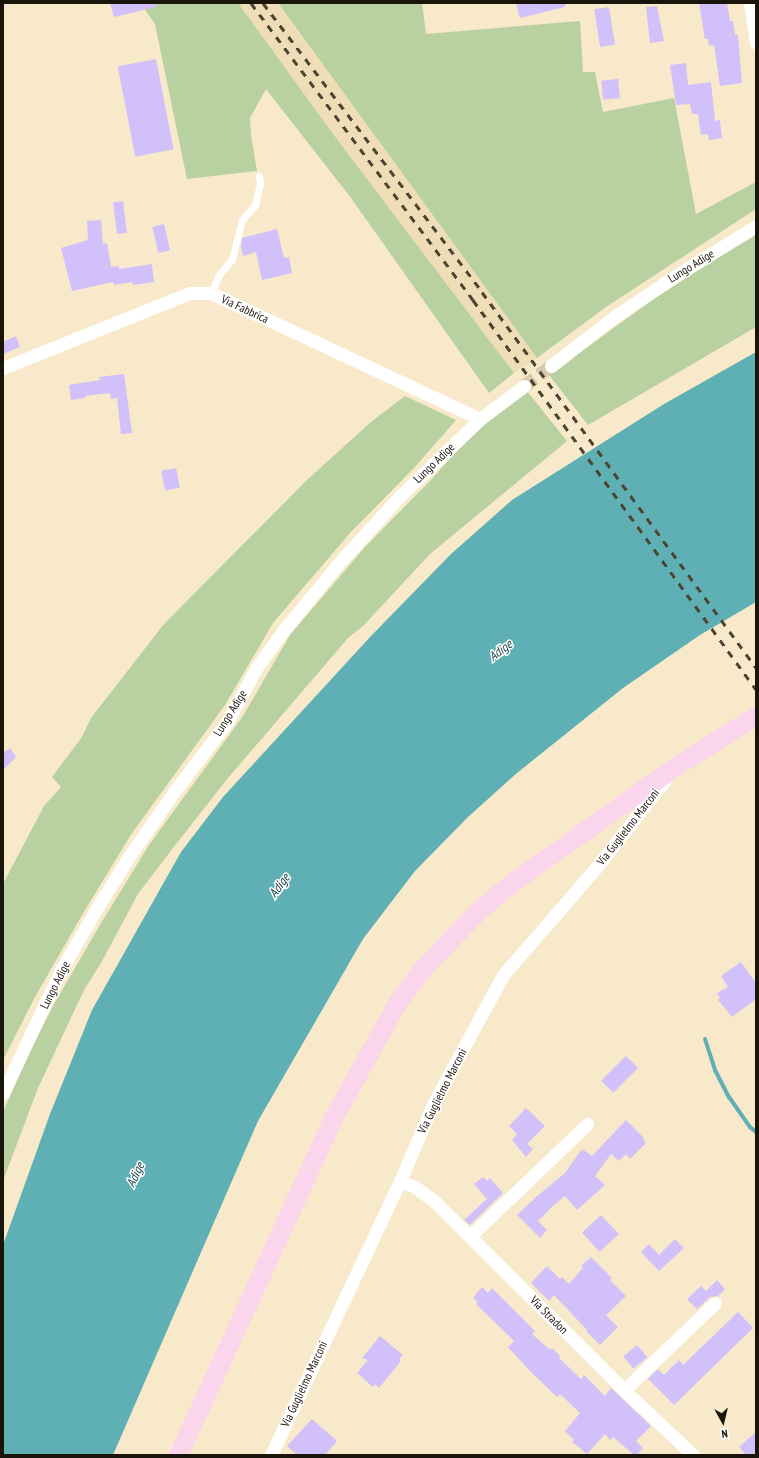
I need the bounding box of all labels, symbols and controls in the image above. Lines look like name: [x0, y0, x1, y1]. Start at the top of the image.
street label: Lungo Adige: [665, 246, 717, 286]
street label: Via Fabbrica: [219, 292, 271, 326]
street label: Lungo Adige: [410, 440, 458, 486]
water label: Adige: [486, 637, 516, 665]
street label: Lungo Adige: [210, 687, 250, 739]
street label: Via Guglielmo Marconi: [594, 786, 662, 868]
water label: Adige: [266, 871, 294, 901]
street label: Lungo Adige: [37, 959, 73, 1011]
street label: Via Guglielmo Marconi: [414, 1046, 470, 1136]
water label: Adige: [124, 1160, 148, 1190]
street label: Via Stradon: [527, 1293, 571, 1337]
street label: Via Guglielmo Marconi: [278, 1339, 330, 1429]
north arrow: [703, 1402, 743, 1442]
text: N: [721, 1427, 729, 1441]

